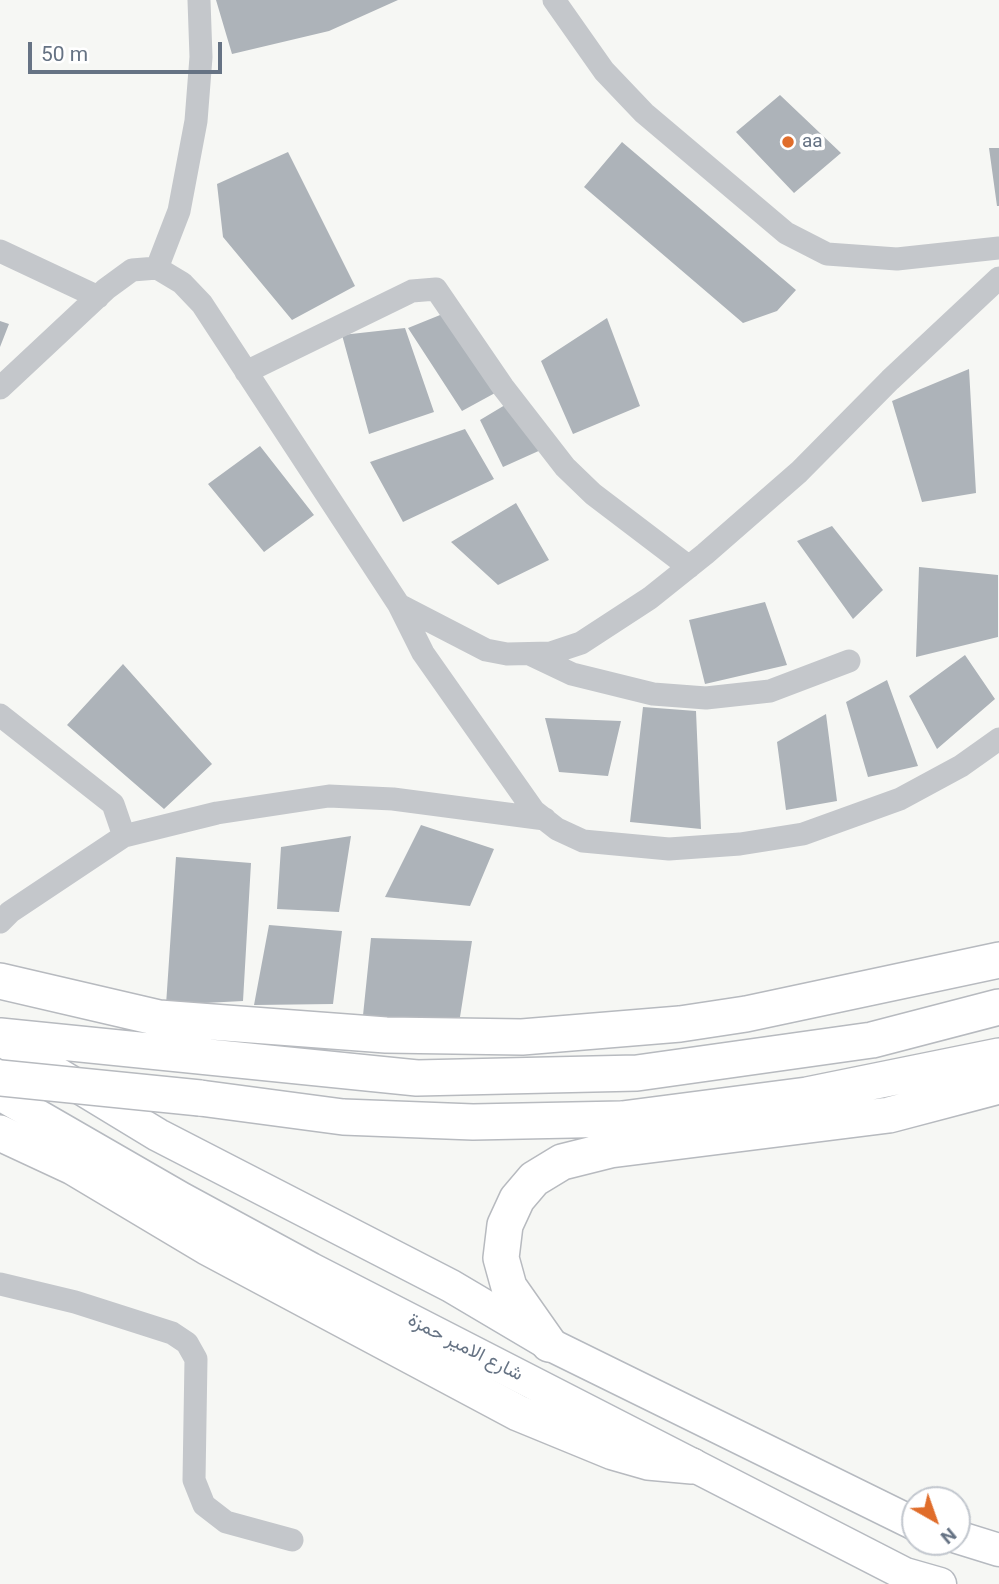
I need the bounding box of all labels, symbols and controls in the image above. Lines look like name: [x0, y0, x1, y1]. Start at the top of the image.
scale bar: [32, 28, 226, 72]
text: 50 m: [41, 42, 88, 66]
place label: aa: [802, 131, 823, 153]
marker: aa: [780, 134, 796, 150]
street label: شارع الامير حمزة: [404, 1309, 526, 1387]
north arrow: [901, 1486, 971, 1556]
text: N: [936, 1523, 961, 1549]

